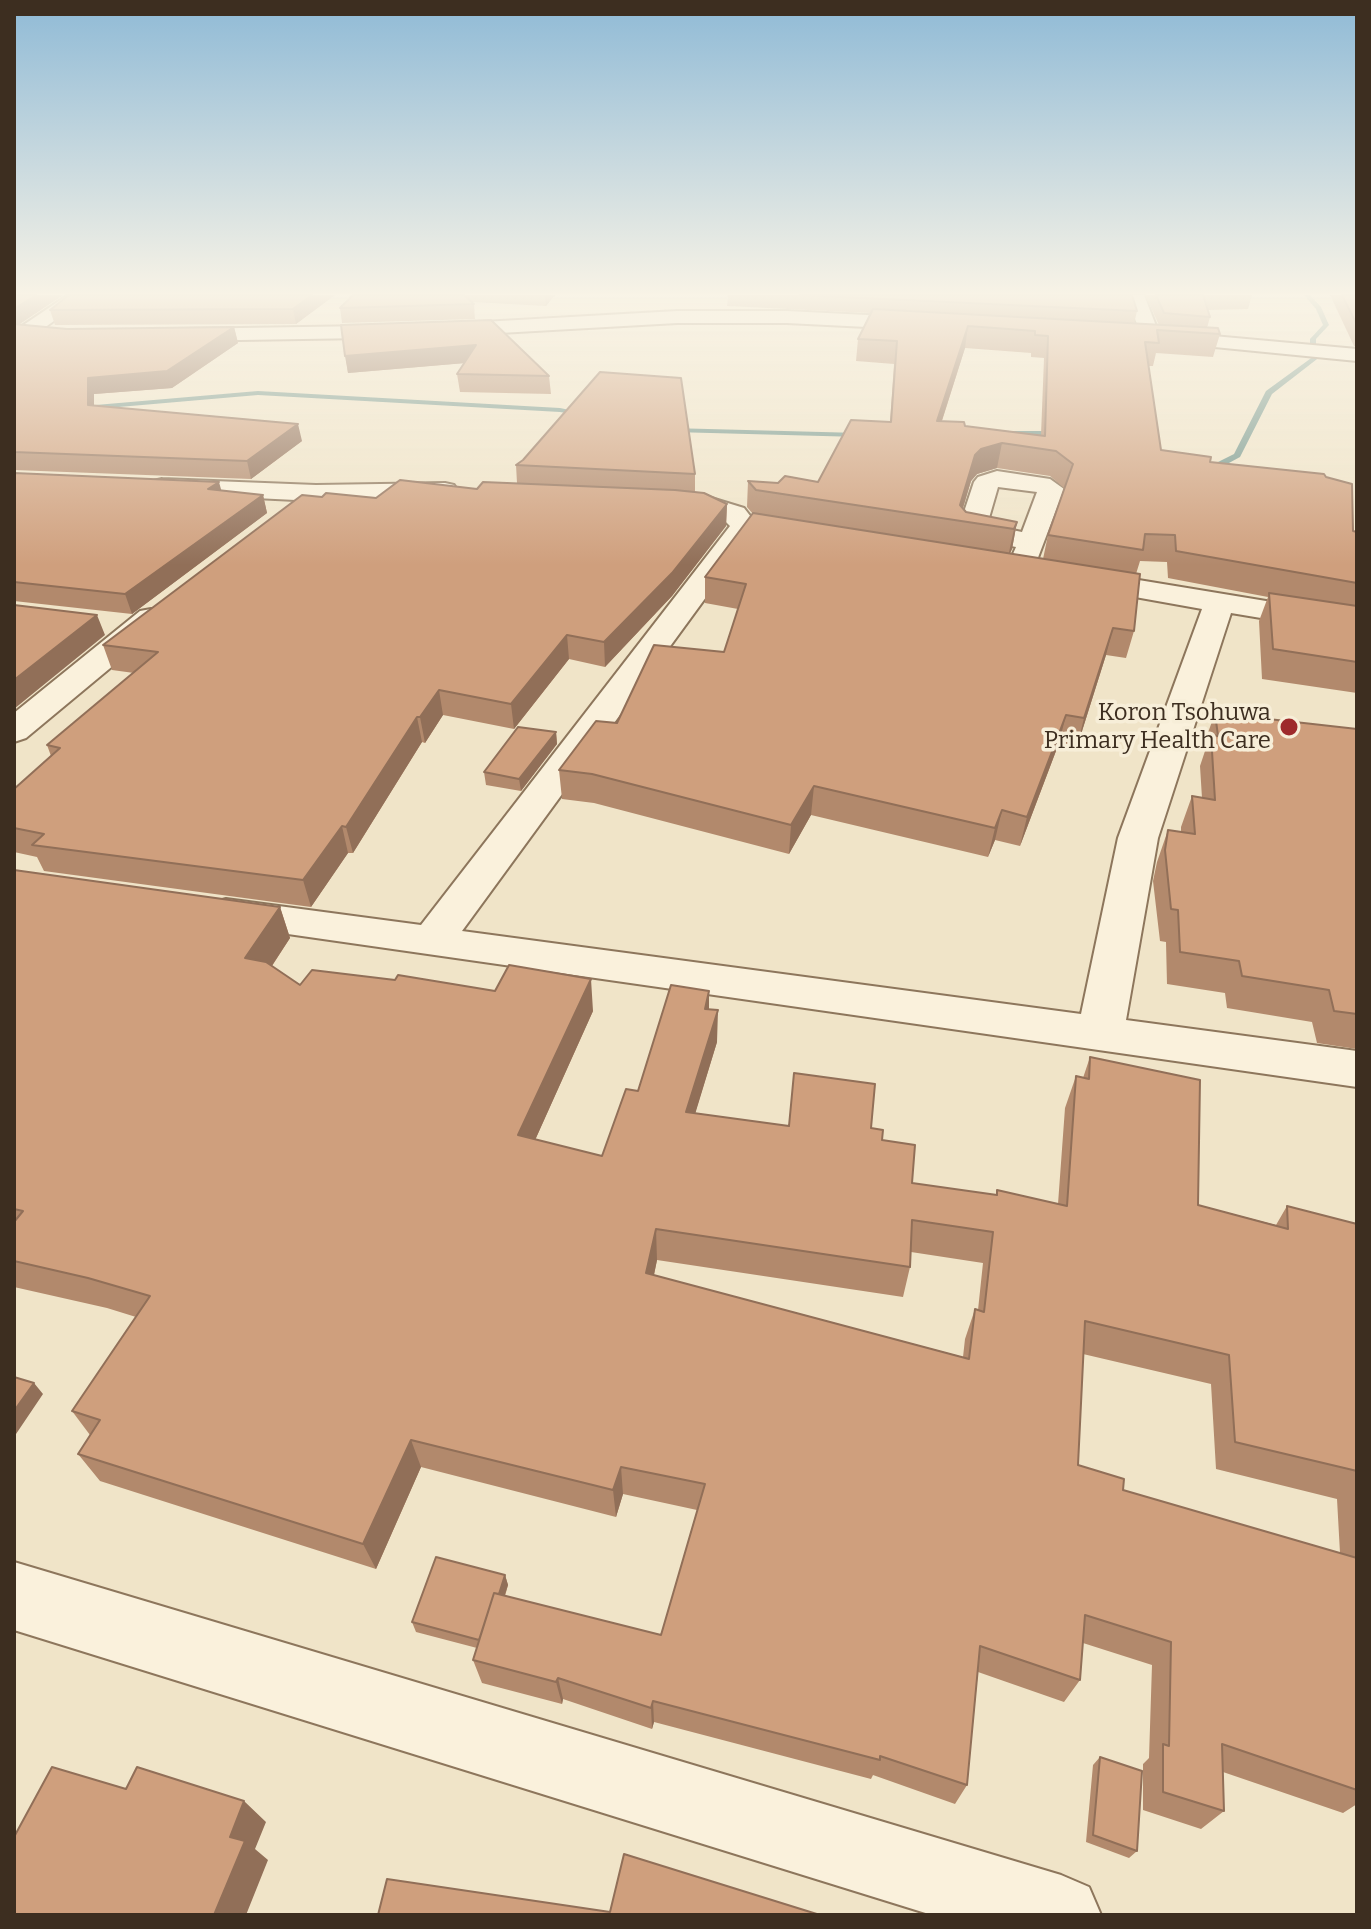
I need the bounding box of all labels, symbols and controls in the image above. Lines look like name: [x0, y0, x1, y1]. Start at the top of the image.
place label: Koron Tsohuwa Primary Health Care: [1044, 699, 1271, 755]
marker: Koron Tsohuwa Primary Health Care: [1278, 716, 1300, 738]

